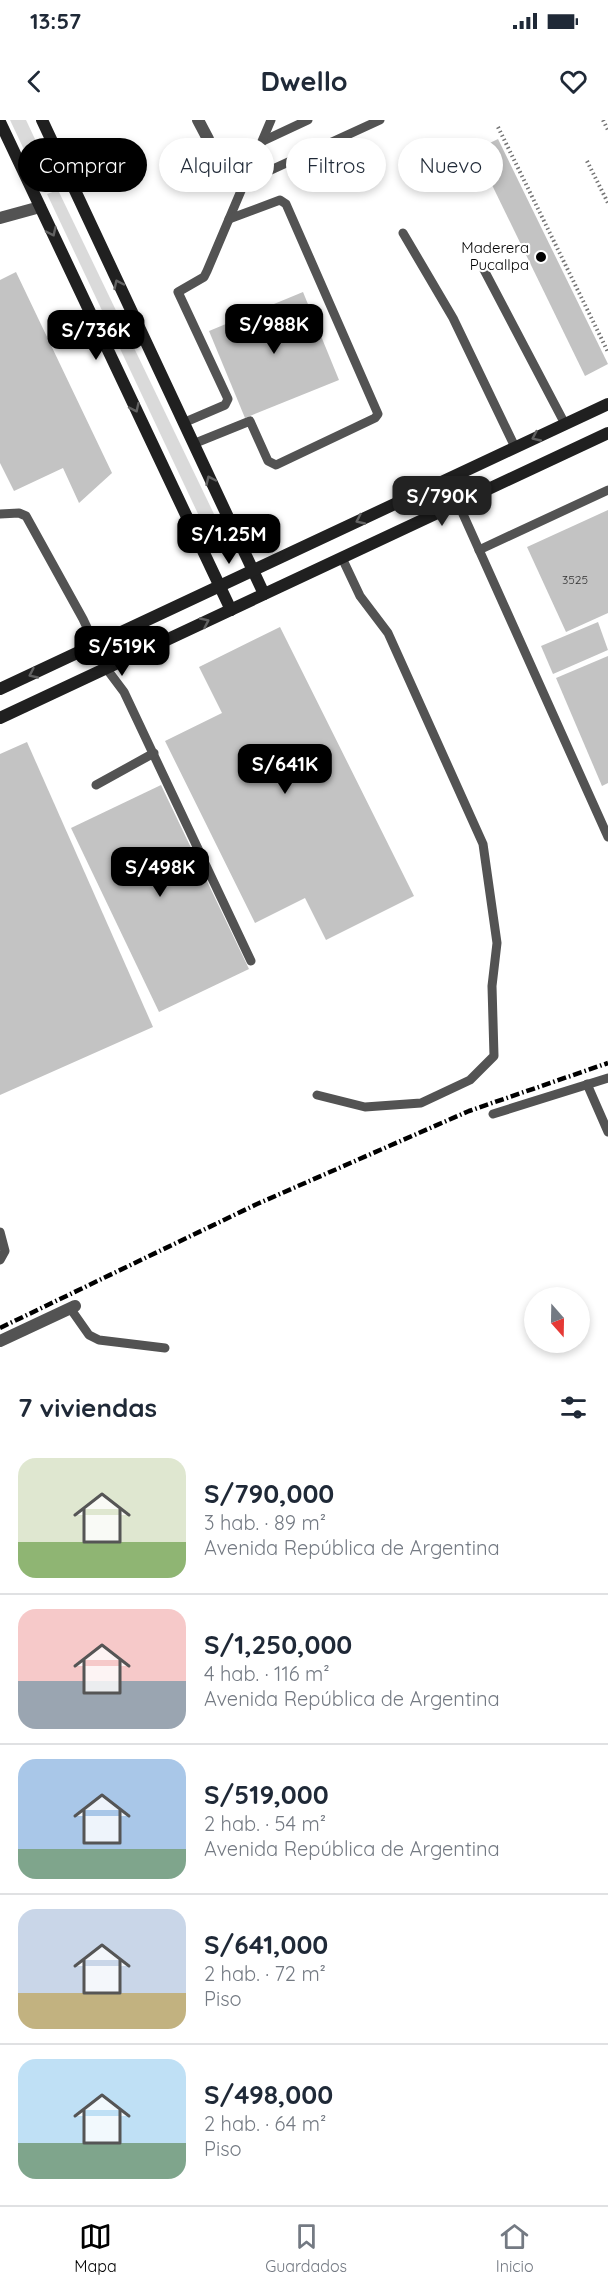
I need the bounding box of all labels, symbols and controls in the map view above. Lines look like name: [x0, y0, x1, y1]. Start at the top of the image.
text: 13:57: [30, 7, 81, 35]
text: Dwello: [260, 64, 348, 98]
icon: back: [18, 65, 51, 98]
icon: heart: [557, 65, 590, 98]
chip: Comprar: [18, 138, 147, 192]
chip: Alquilar: [159, 138, 274, 192]
chip: Filtros: [286, 138, 386, 192]
chip: Nuevo: [398, 138, 503, 192]
one-way arrow: [44, 226, 56, 237]
place label: Maderera Pucallpa: [461, 238, 529, 274]
marker: Maderera Pucallpa: [534, 250, 548, 264]
one-way arrow: [114, 279, 126, 290]
pin: S/988K: [225, 304, 323, 355]
pin: S/736K: [47, 310, 145, 361]
text: S/988K: [239, 311, 309, 336]
text: S/736K: [61, 317, 131, 342]
one-way arrow: [128, 402, 140, 413]
one-way arrow: [532, 430, 543, 442]
one-way arrow: [205, 475, 217, 486]
pin: S/790K: [393, 476, 491, 527]
text: S/790K: [406, 483, 478, 508]
one-way arrow: [355, 513, 366, 525]
pin: S/1.25M: [174, 514, 284, 565]
text: S/1.25M: [191, 521, 267, 546]
house number: 3525: [562, 572, 588, 587]
one-way arrow: [199, 617, 210, 629]
pin: S/519K: [73, 626, 171, 677]
text: S/519K: [88, 633, 156, 658]
one-way arrow: [29, 666, 40, 678]
pin: S/641K: [236, 744, 334, 795]
text: S/641K: [252, 751, 318, 776]
pin: S/498K: [111, 847, 209, 898]
text: S/498K: [125, 854, 195, 879]
north arrow: [524, 1287, 590, 1353]
map controls: [524, 1287, 590, 1353]
text: 7 viviendas: [18, 1391, 157, 1424]
icon: filters: [557, 1391, 590, 1424]
text: S/790,000: [204, 1477, 334, 1510]
icon: home: [66, 1482, 138, 1554]
text: 3 hab. · 89 m²: [204, 1510, 326, 1535]
text: Avenida República de Argentina: [204, 1535, 500, 1560]
text: S/1,250,000: [204, 1628, 352, 1661]
icon: home: [66, 1633, 138, 1705]
text: 4 hab. · 116 m²: [204, 1661, 330, 1686]
text: Avenida República de Argentina: [204, 1686, 500, 1711]
text: S/519,000: [204, 1778, 329, 1811]
icon: home: [66, 1783, 138, 1855]
text: 2 hab. · 54 m²: [204, 1811, 326, 1836]
text: Avenida República de Argentina: [204, 1836, 500, 1861]
text: S/641,000: [204, 1928, 328, 1961]
icon: home: [66, 1933, 138, 2005]
text: 2 hab. · 72 m²: [204, 1961, 326, 1986]
text: Piso: [204, 1986, 242, 2011]
text: S/498,000: [204, 2078, 333, 2111]
icon: home: [66, 2083, 138, 2155]
text: 2 hab. · 64 m²: [204, 2111, 326, 2136]
text: Piso: [204, 2136, 242, 2161]
tab: Mapa: [74, 2220, 117, 2276]
tab: Guardados: [265, 2220, 347, 2276]
tab: Inicio: [496, 2220, 534, 2276]

